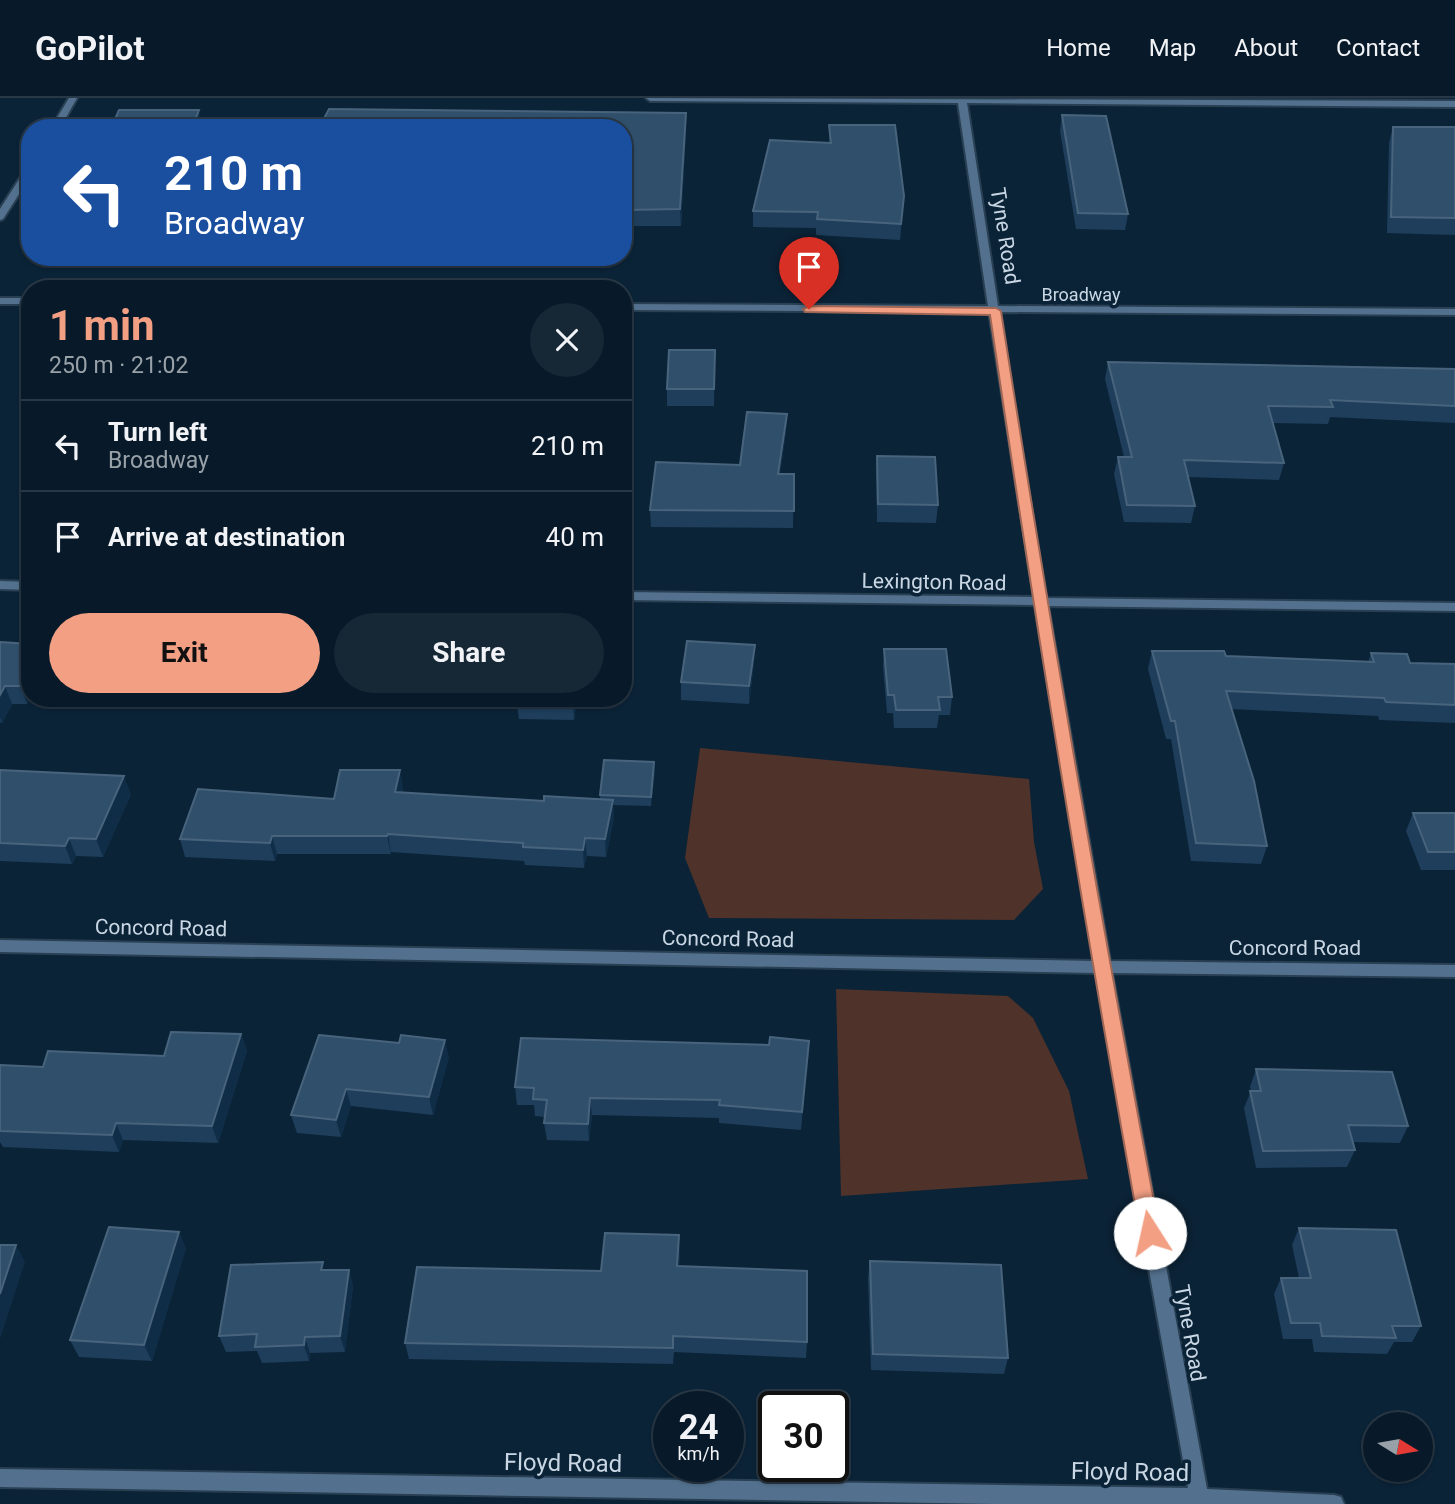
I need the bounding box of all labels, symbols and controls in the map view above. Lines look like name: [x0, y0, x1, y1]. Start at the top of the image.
text: GoPilot: [35, 29, 145, 68]
text: Home: [1046, 34, 1111, 62]
text: Map: [1149, 34, 1196, 62]
text: About: [1234, 34, 1298, 62]
text: Contact: [1336, 34, 1420, 62]
text: 210 m: [164, 145, 303, 202]
icon: left: [49, 147, 140, 238]
street label: Tyne Road: [985, 186, 1025, 286]
text: Broadway: [164, 204, 305, 242]
pin: [779, 237, 839, 309]
icon: arrive: [790, 248, 828, 286]
street label: Broadway: [1041, 284, 1121, 305]
text: 1 min: [49, 301, 155, 350]
button: close: [530, 303, 604, 377]
text: 250 m · 21:02: [49, 352, 188, 379]
text: Turn left: [108, 417, 207, 447]
icon: left: [49, 427, 87, 465]
text: 210 m: [531, 431, 604, 461]
text: Broadway: [108, 447, 209, 474]
icon: arrive: [49, 518, 87, 556]
text: Arrive at destination: [108, 522, 345, 552]
text: 40 m: [546, 522, 604, 552]
street label: Lexington Road: [861, 569, 1007, 595]
button: Exit: [49, 613, 320, 693]
button: Share: [334, 613, 604, 693]
street label: Concord Road: [95, 915, 227, 941]
street label: Concord Road: [662, 926, 794, 952]
street label: Concord Road: [1229, 936, 1361, 960]
position arrow: [1113, 1196, 1187, 1270]
street label: Tyne Road: [1170, 1283, 1210, 1383]
speed limit sign: 30: [758, 1391, 849, 1482]
text: 24: [678, 1407, 719, 1448]
north arrow: [1363, 1412, 1433, 1482]
map controls: [1363, 1412, 1433, 1482]
text: km/h: [677, 1443, 720, 1464]
street label: Floyd Road: [504, 1448, 622, 1478]
street label: Floyd Road: [1071, 1457, 1189, 1487]

